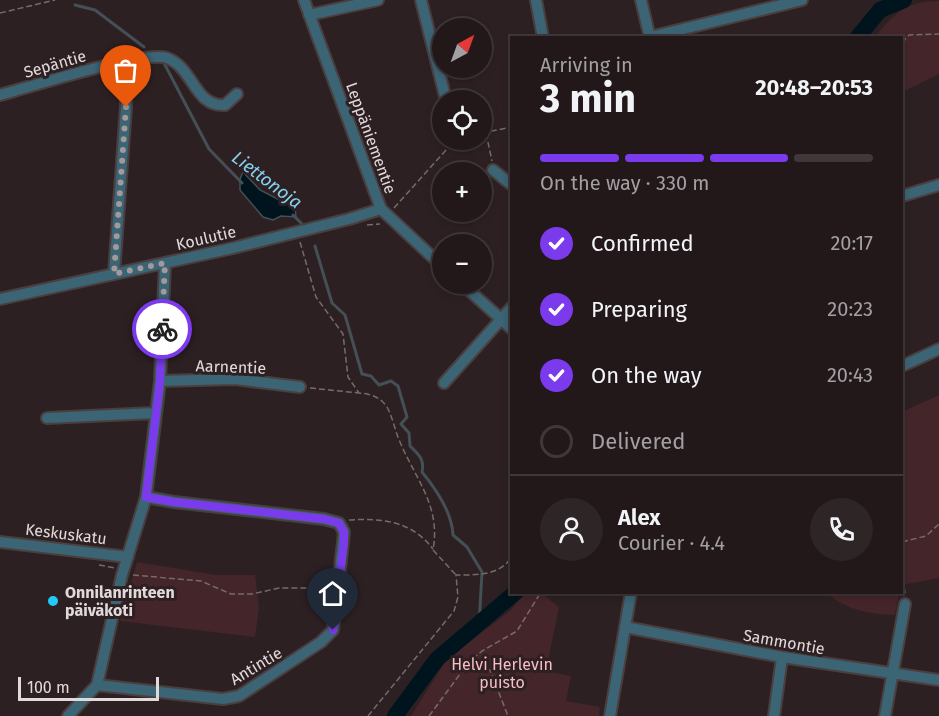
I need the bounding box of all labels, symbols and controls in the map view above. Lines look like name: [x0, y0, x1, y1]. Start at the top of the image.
north arrow: [432, 18, 492, 78]
map controls: [432, 18, 492, 294]
pin: [100, 45, 151, 107]
street label: Sepäntie: [22, 46, 88, 82]
text: Arriving in: [540, 53, 633, 77]
icon: bag: [109, 54, 142, 87]
text: 20:48–20:53: [755, 74, 873, 101]
text: 3 min: [540, 76, 636, 122]
street label: Leppäniementie: [342, 80, 400, 196]
button: locate: [432, 90, 492, 150]
water label: Liettonoja: [228, 147, 306, 213]
button: +: [432, 162, 492, 222]
text: On the way · 330 m: [540, 171, 709, 195]
street label: Koulutie: [174, 222, 238, 254]
icon: check: [540, 227, 573, 260]
text: Confirmed: [591, 230, 694, 257]
text: 20:17: [830, 231, 873, 255]
button: −: [432, 234, 492, 294]
icon: check: [540, 293, 573, 326]
text: Preparing: [591, 296, 687, 323]
text: 20:23: [827, 297, 873, 321]
courier: [132, 299, 192, 359]
icon: bike: [146, 313, 179, 346]
street label: Aarnentie: [195, 356, 267, 378]
icon: check: [540, 359, 573, 392]
text: On the way: [591, 362, 702, 389]
text: 20:43: [827, 363, 873, 387]
text: Delivered: [591, 428, 686, 455]
button: person: [540, 498, 603, 561]
button: phone: [810, 498, 873, 561]
text: Alex: [618, 504, 661, 531]
street label: Keskuskatu: [24, 520, 108, 548]
text: Courier · 4.4: [618, 531, 725, 555]
pin: [307, 568, 358, 630]
icon: home: [316, 577, 349, 610]
place label: Onnilanrinteen päiväkoti: [65, 583, 175, 620]
marker: Onnilanrinteen päiväkoti: [46, 594, 60, 608]
street label: Sammontie: [742, 625, 826, 659]
street label: Antintie: [227, 643, 285, 689]
park label: Helvi Herlevin puisto: [451, 655, 553, 692]
scale bar: [18, 674, 159, 702]
text: 100 m: [27, 678, 70, 697]

